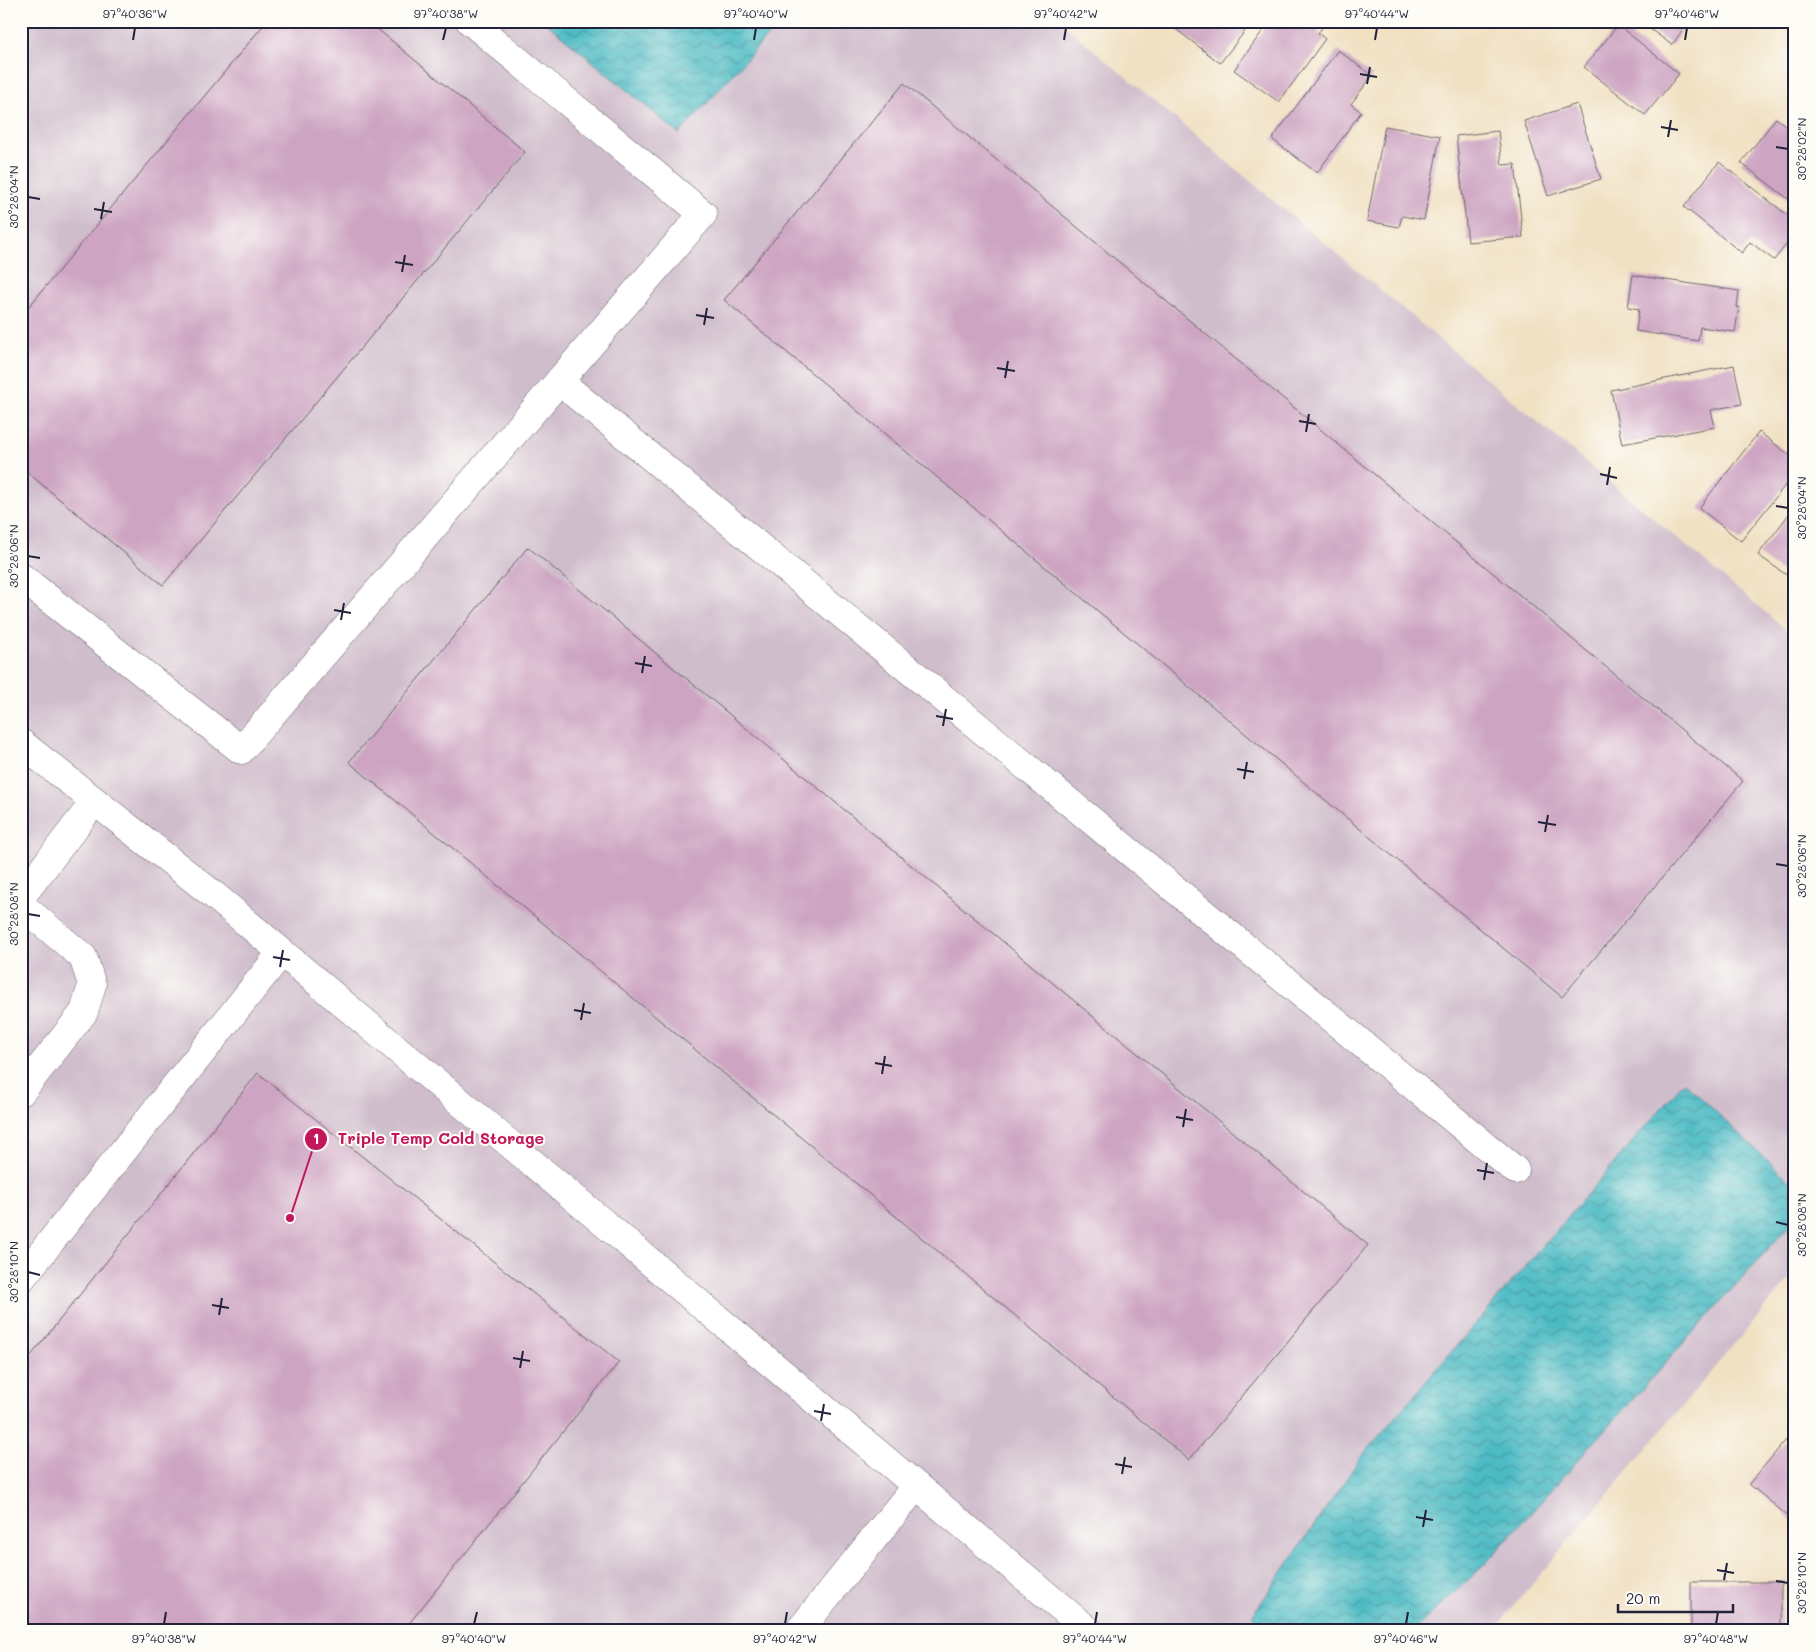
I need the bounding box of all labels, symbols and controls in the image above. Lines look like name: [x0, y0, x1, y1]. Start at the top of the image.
text: 97°40'36"W: [103, 5, 167, 21]
text: 97°40'38"W: [414, 5, 478, 21]
text: 97°40'40"W: [724, 5, 788, 21]
text: 97°40'42"W: [1034, 5, 1098, 21]
text: 97°40'44"W: [1345, 5, 1409, 21]
text: 97°40'46"W: [1655, 5, 1719, 21]
text: 30°28'02"N: [1793, 118, 1809, 180]
text: 30°28'04"N: [5, 165, 21, 229]
text: 30°28'04"N: [1793, 476, 1809, 540]
text: 30°28'06"N: [5, 524, 21, 588]
text: 30°28'06"N: [1793, 834, 1809, 898]
text: 30°28'08"N: [5, 882, 21, 946]
callout: Triple Temp Cold Storage: [303, 1123, 554, 1154]
text: Triple Temp Cold Storage: [338, 1127, 544, 1148]
text: 1: [313, 1128, 319, 1148]
text: 30°28'08"N: [1793, 1193, 1809, 1257]
text: 30°28'10"N: [5, 1241, 21, 1303]
text: 30°28'10"N: [1793, 1552, 1809, 1614]
scale bar: [1618, 1582, 1734, 1614]
text: 20 m: [1626, 1588, 1660, 1608]
text: 97°40'38"W: [132, 1630, 196, 1646]
text: 97°40'40"W: [442, 1630, 506, 1646]
text: 97°40'42"W: [753, 1630, 817, 1646]
text: 97°40'44"W: [1063, 1630, 1127, 1646]
text: 97°40'46"W: [1374, 1630, 1438, 1646]
text: 97°40'48"W: [1684, 1630, 1748, 1646]

